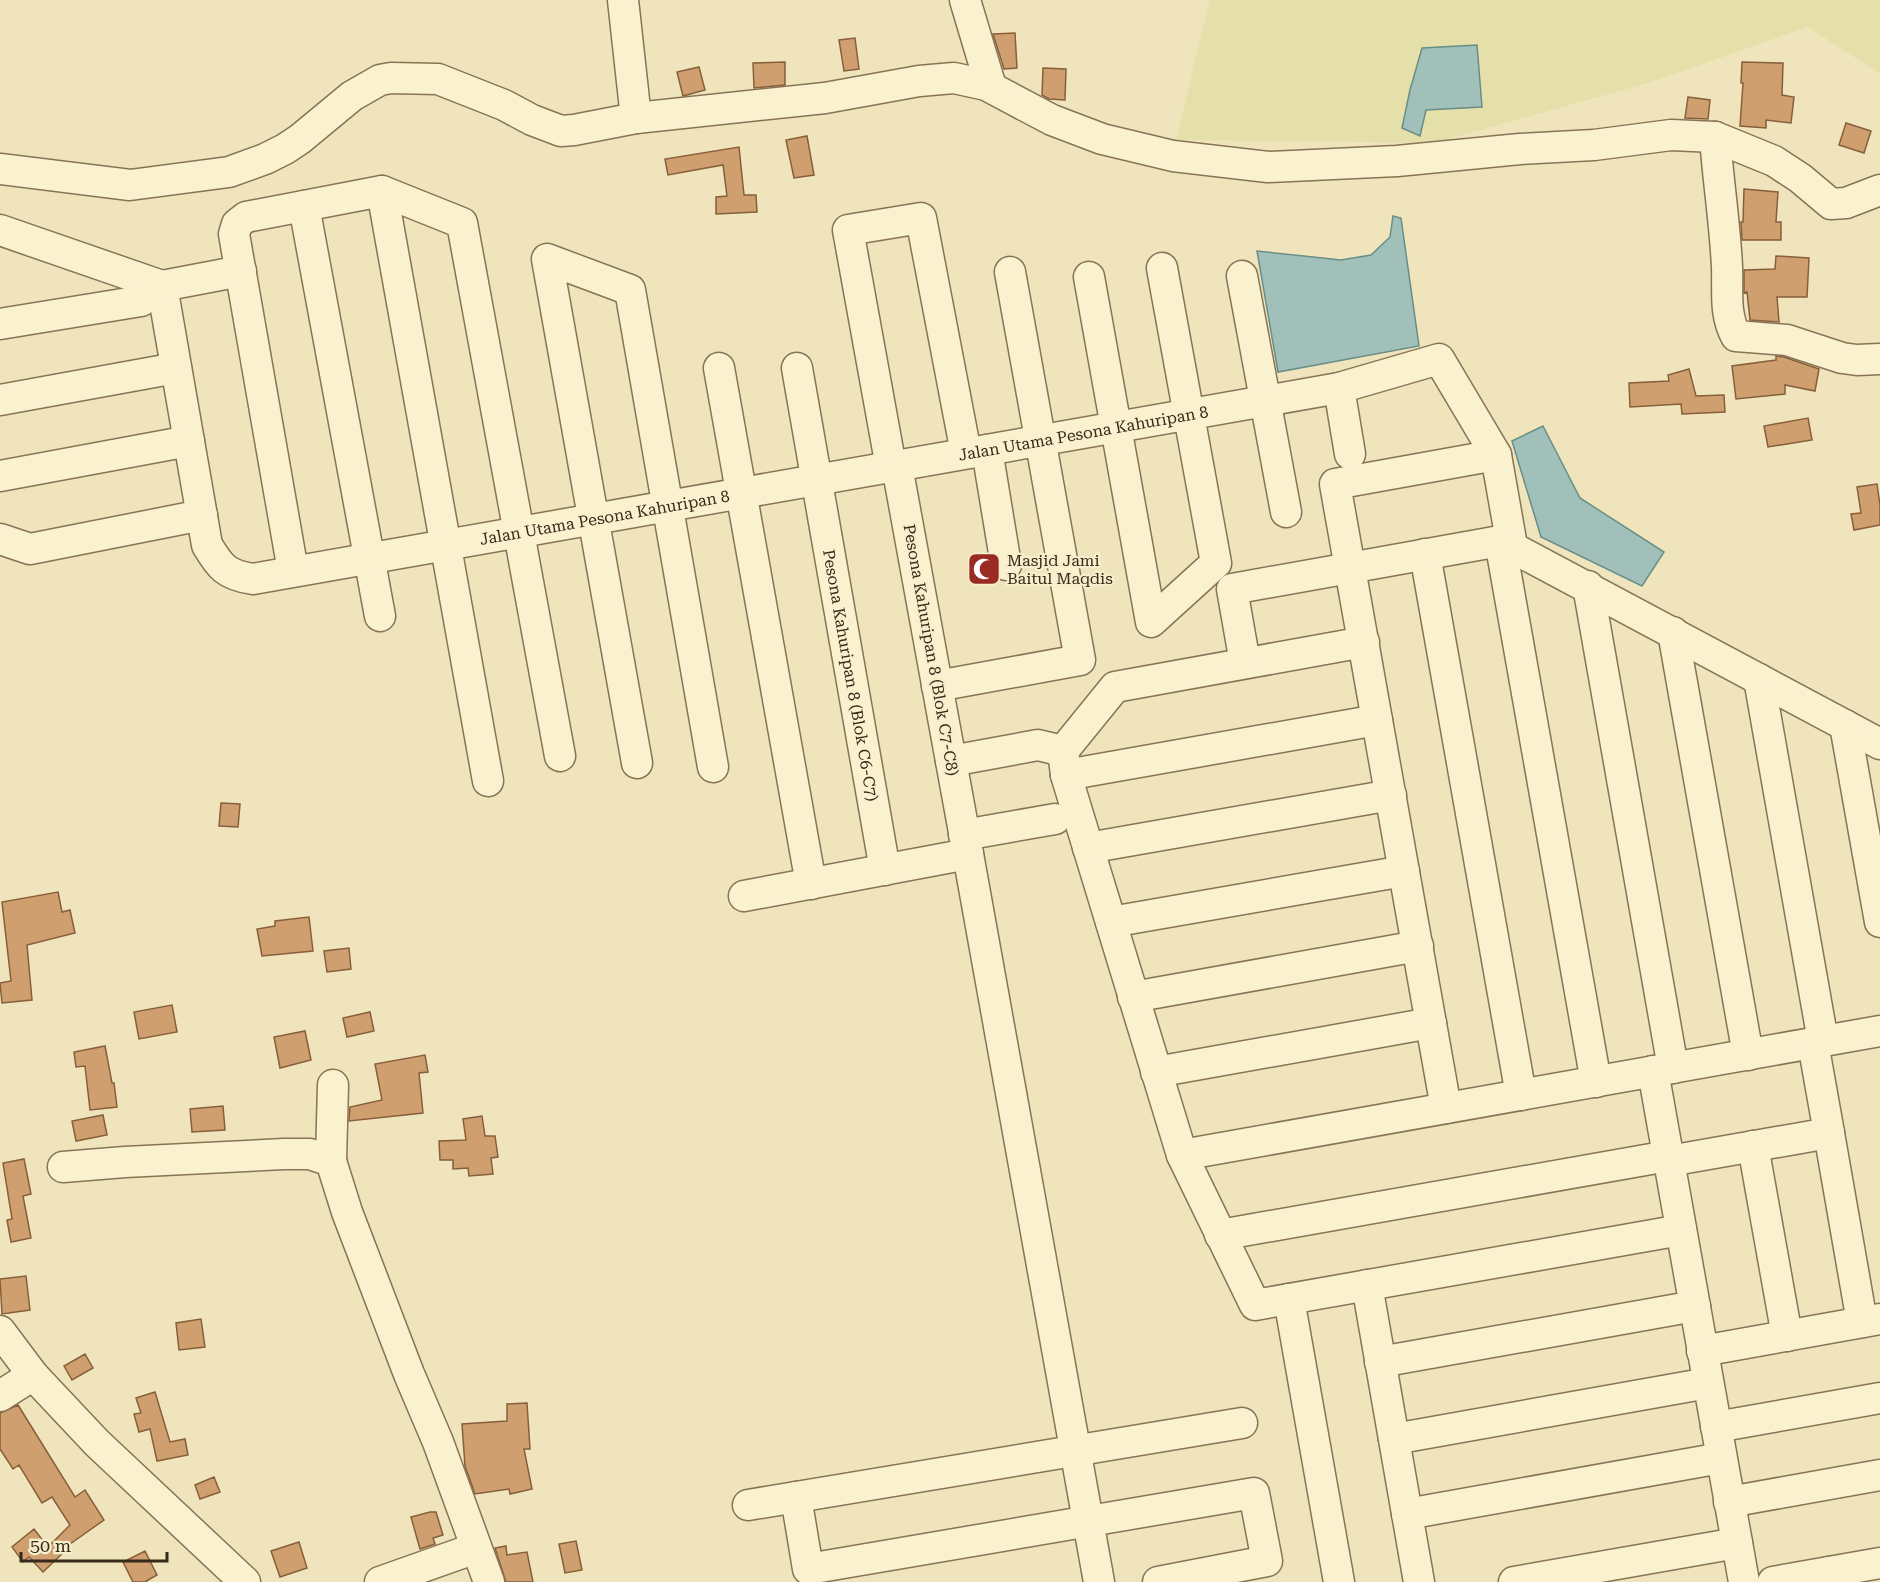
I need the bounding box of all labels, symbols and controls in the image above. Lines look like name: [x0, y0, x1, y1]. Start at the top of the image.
street label: Jalan Utama Pesona Kahuripan 8: [957, 402, 1210, 464]
street label: Jalan Utama Pesona Kahuripan 8: [478, 486, 731, 548]
street label: Pesona Kahuripan 8 (Blok C7-C8): [899, 523, 963, 777]
street label: Pesona Kahuripan 8 (Blok C6-C7): [819, 548, 882, 803]
mosque icon: Masjid Jami Baitul Maqdis: [966, 551, 1002, 587]
place label: Masjid Jami Baitul Maqdis: [1007, 551, 1113, 588]
scale bar: [21, 1525, 166, 1563]
text: 50 m: [30, 1535, 71, 1556]

